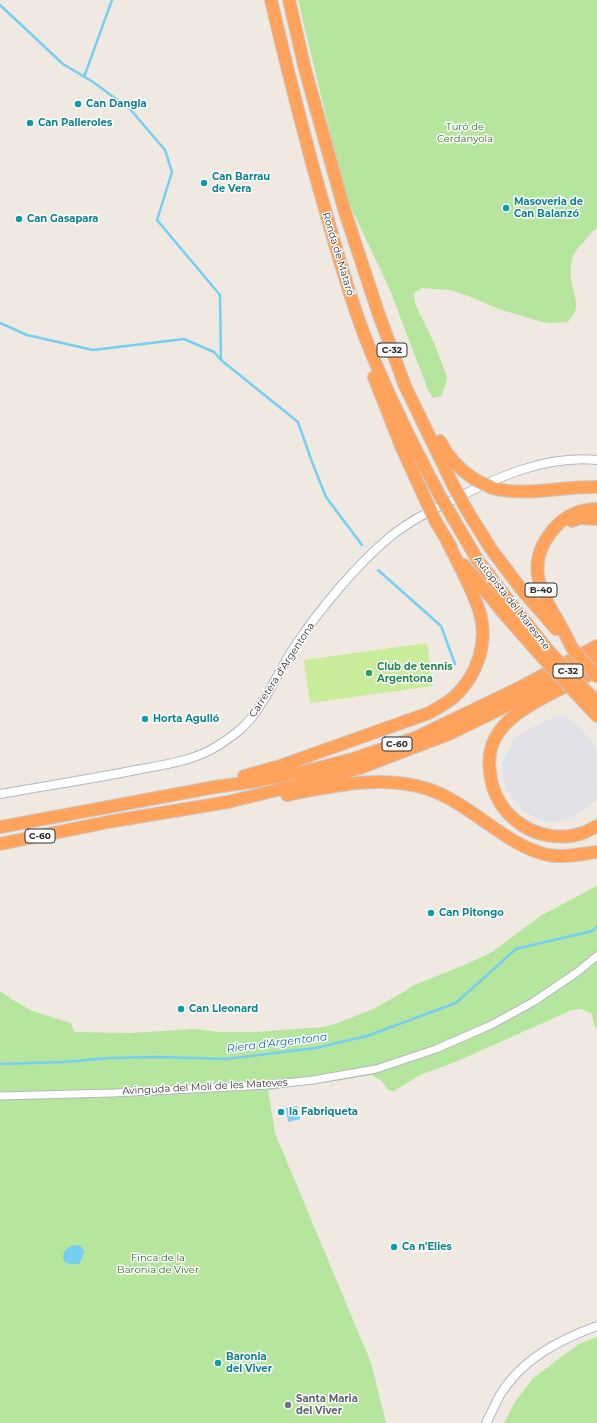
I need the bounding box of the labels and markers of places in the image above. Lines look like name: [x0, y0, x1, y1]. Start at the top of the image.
place label: Can Dangla: [86, 98, 147, 110]
marker: Can Dangla: [73, 99, 83, 109]
place label: Can Palleroles: [38, 117, 112, 129]
marker: Can Palleroles: [25, 118, 35, 128]
place label: Can Barrau de Vera: [212, 171, 270, 194]
marker: Can Barrau de Vera: [199, 178, 209, 188]
place label: Masoveria de Can Balanzó: [514, 196, 583, 220]
marker: Masoveria de Can Balanzó: [501, 203, 511, 213]
place label: Can Gasapara: [27, 213, 99, 225]
marker: Can Gasapara: [14, 214, 24, 224]
place label: Club de tennis Argentona: [377, 661, 453, 684]
marker: Club de tennis Argentona: [364, 668, 374, 678]
place label: Horta Agulló: [153, 713, 219, 725]
marker: Horta Agulló: [140, 714, 150, 724]
place label: Can Pitongo: [439, 907, 504, 919]
marker: Can Pitongo: [426, 908, 436, 918]
place label: Can Lleonard: [189, 1003, 258, 1015]
marker: Can Lleonard: [176, 1004, 186, 1014]
place label: la Fabriqueta: [289, 1106, 358, 1118]
marker: la Fabriqueta: [276, 1107, 286, 1117]
place label: Ca n'Elies: [402, 1241, 452, 1253]
marker: Ca n'Elies: [389, 1242, 399, 1252]
place label: Baronia del Viver: [226, 1351, 272, 1374]
marker: Baronia del Viver: [213, 1358, 223, 1368]
place label: Santa Maria del Viver: [296, 1393, 358, 1416]
marker: Santa Maria del Viver: [283, 1400, 293, 1410]

